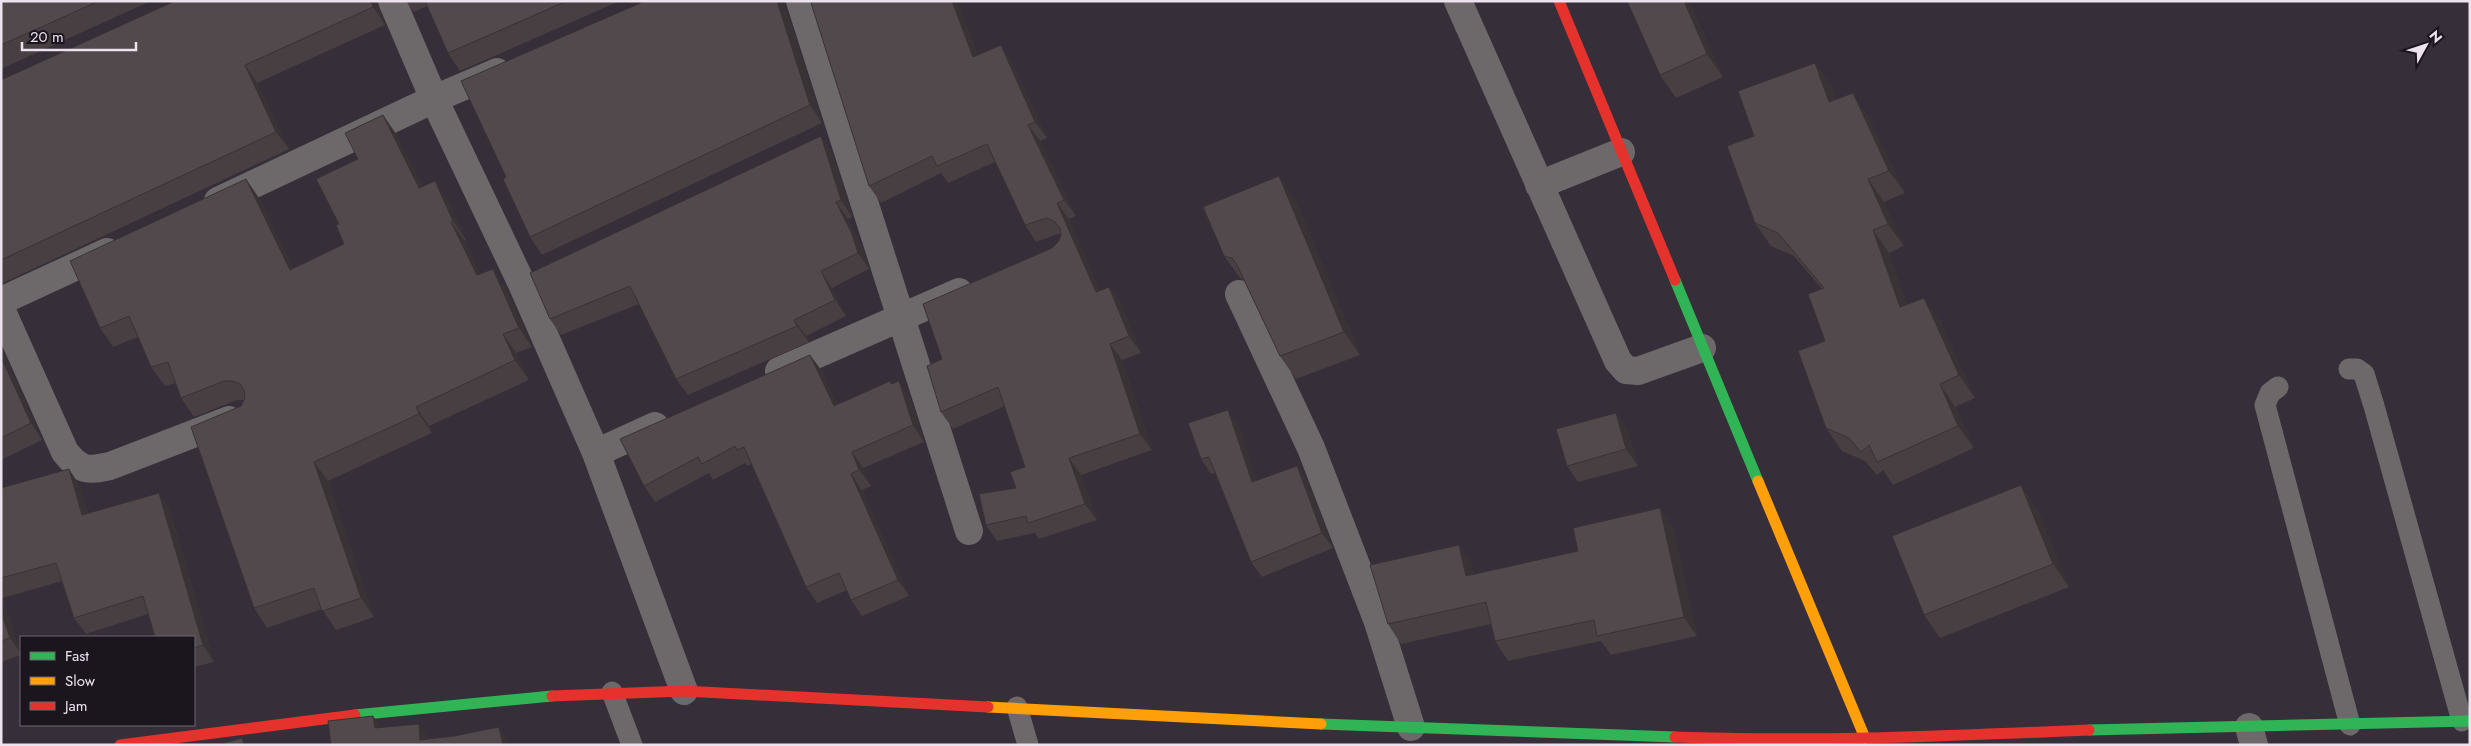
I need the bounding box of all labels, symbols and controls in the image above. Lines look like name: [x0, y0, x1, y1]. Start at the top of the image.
scale bar: [22, 20, 136, 52]
north arrow: [2401, 20, 2451, 70]
text: 20 m: [30, 26, 64, 48]
text: N: [2425, 26, 2447, 47]
legend: [20, 636, 195, 726]
text: Fast: [65, 645, 89, 667]
text: Slow: [65, 670, 96, 692]
text: Jam: [63, 695, 88, 717]

